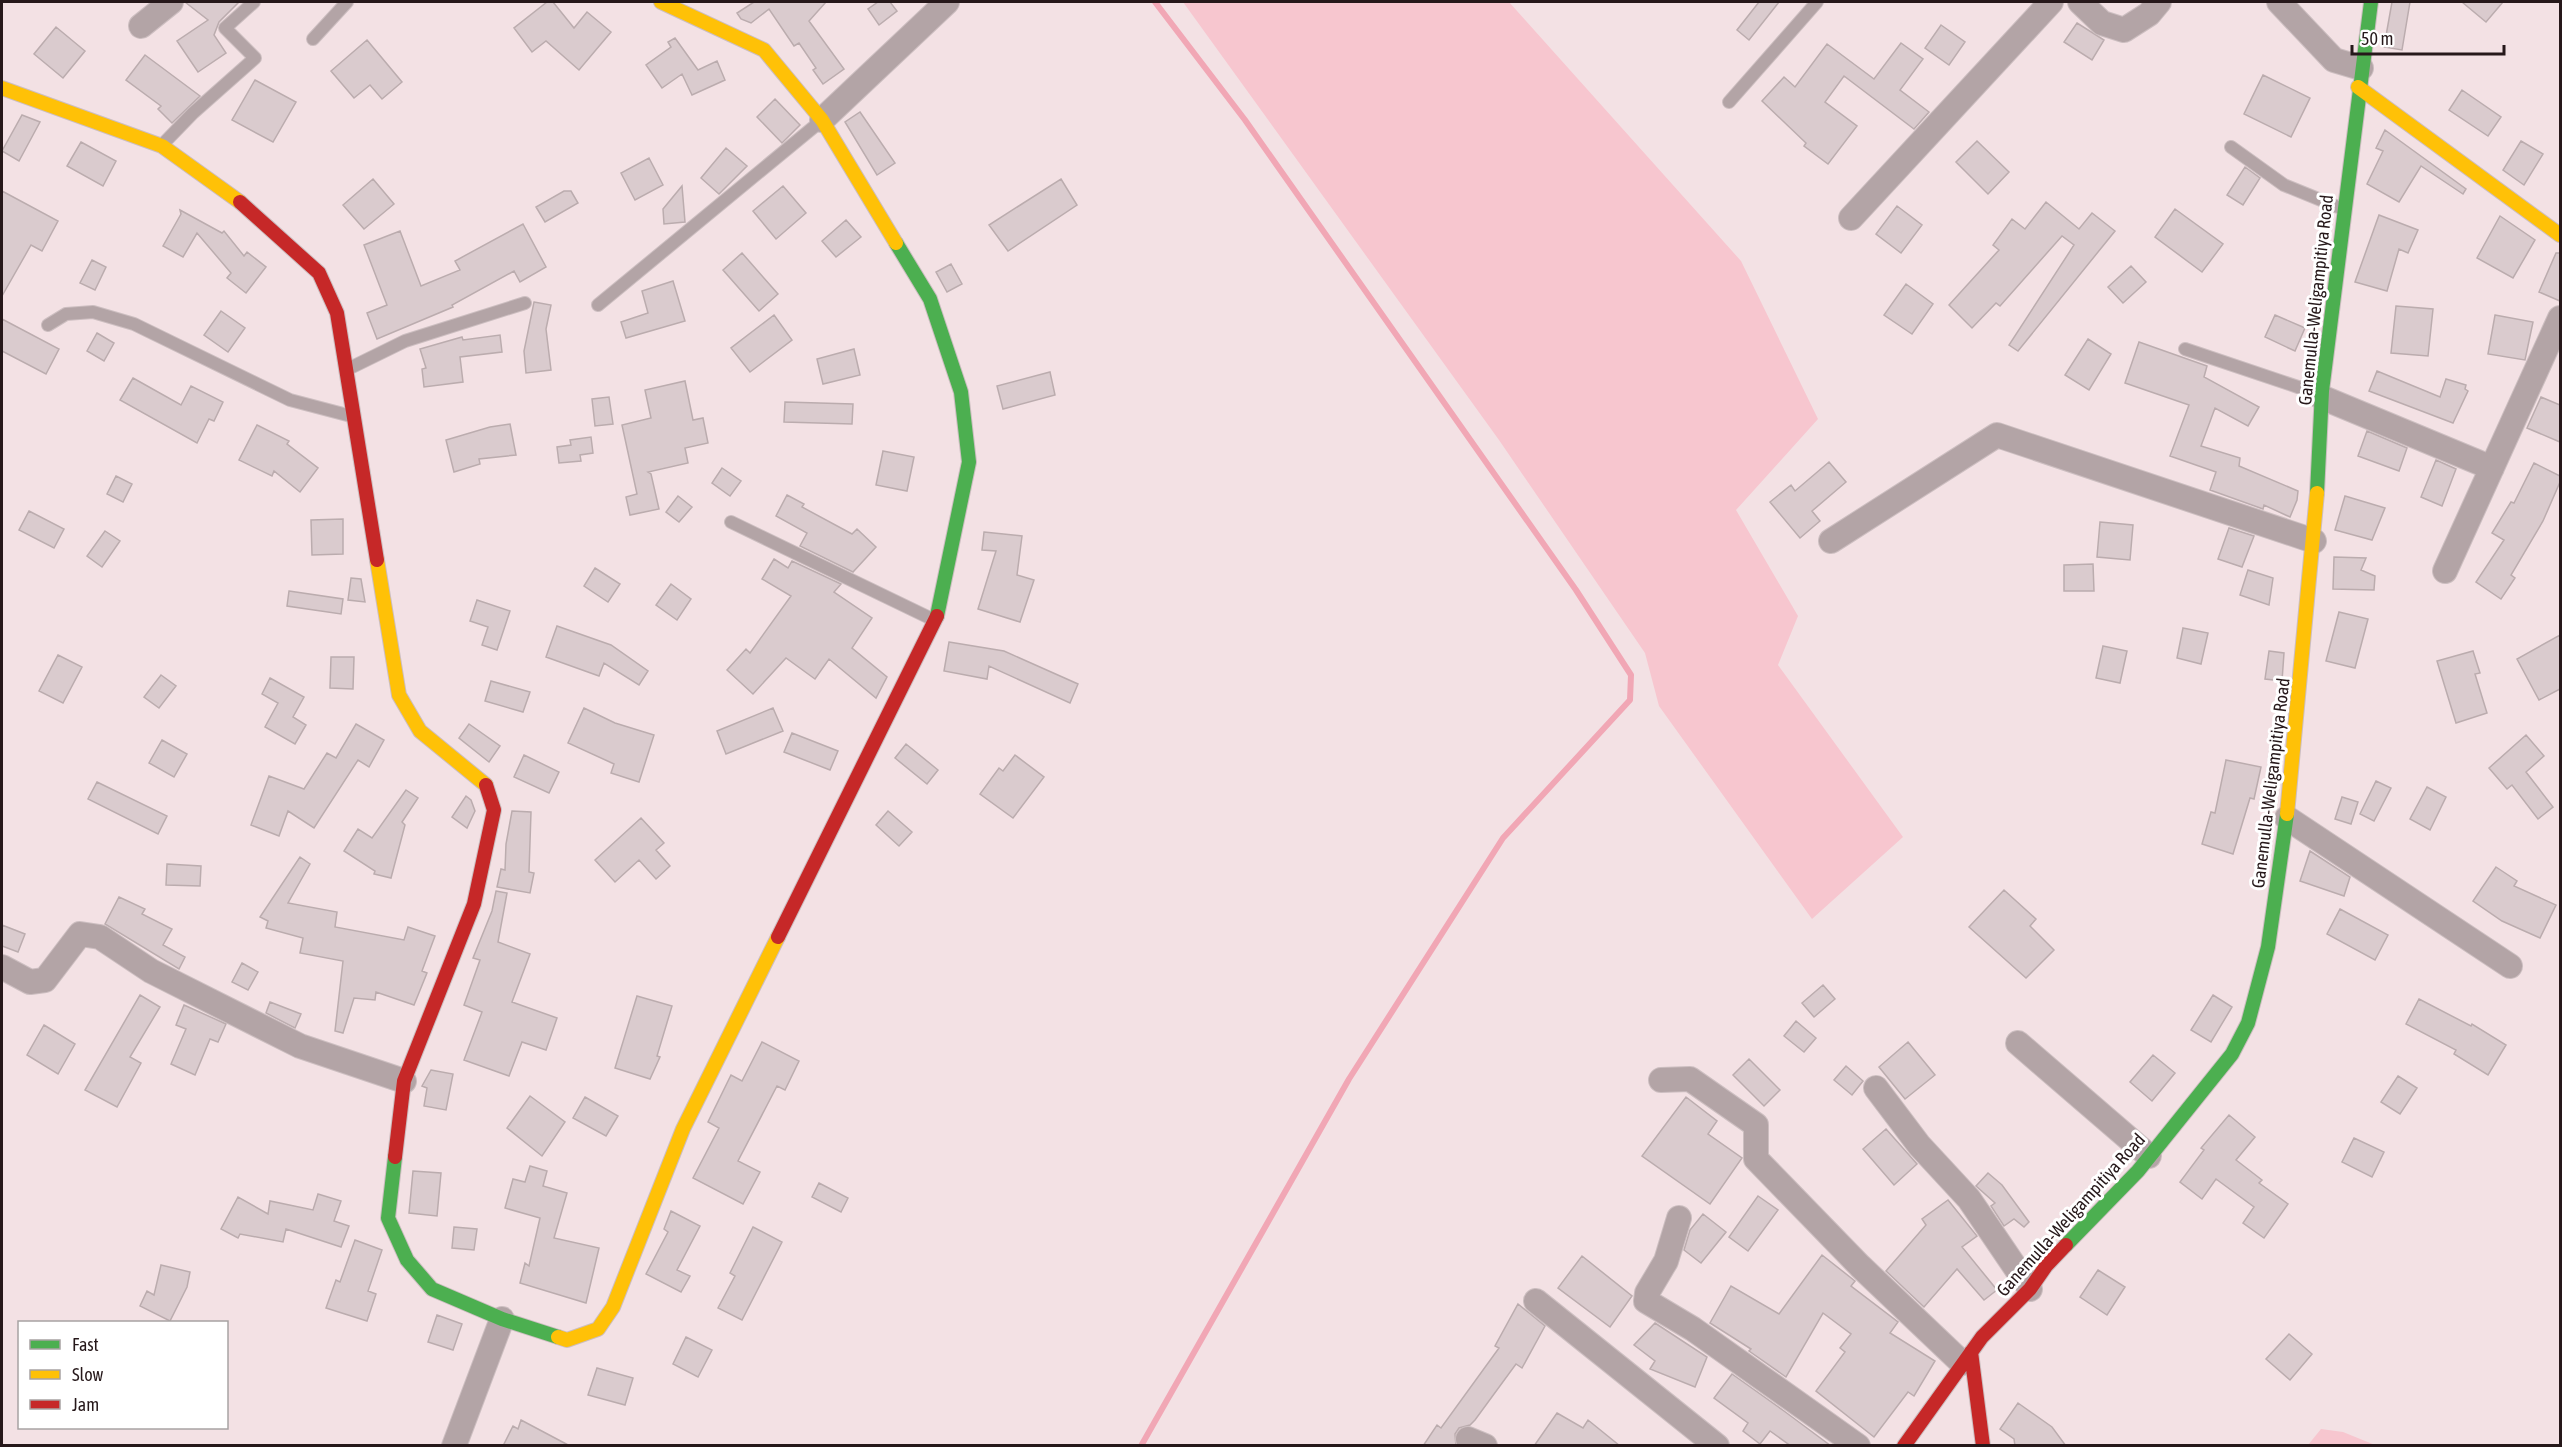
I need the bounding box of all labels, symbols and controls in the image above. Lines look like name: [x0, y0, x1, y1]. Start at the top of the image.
scale bar: [2352, 18, 2504, 56]
text: 50 m: [2361, 28, 2393, 49]
street label: Ganemulla-Weligampitiya Road: [2294, 194, 2337, 406]
street label: Ganemulla-Weligampitiya Road: [2247, 677, 2294, 889]
street label: Ganemulla-Weligampitiya Road: [1992, 1129, 2149, 1300]
legend: [18, 1321, 228, 1429]
text: Fast: [72, 1334, 99, 1355]
text: Slow: [72, 1364, 103, 1385]
text: Jam: [72, 1394, 99, 1415]

